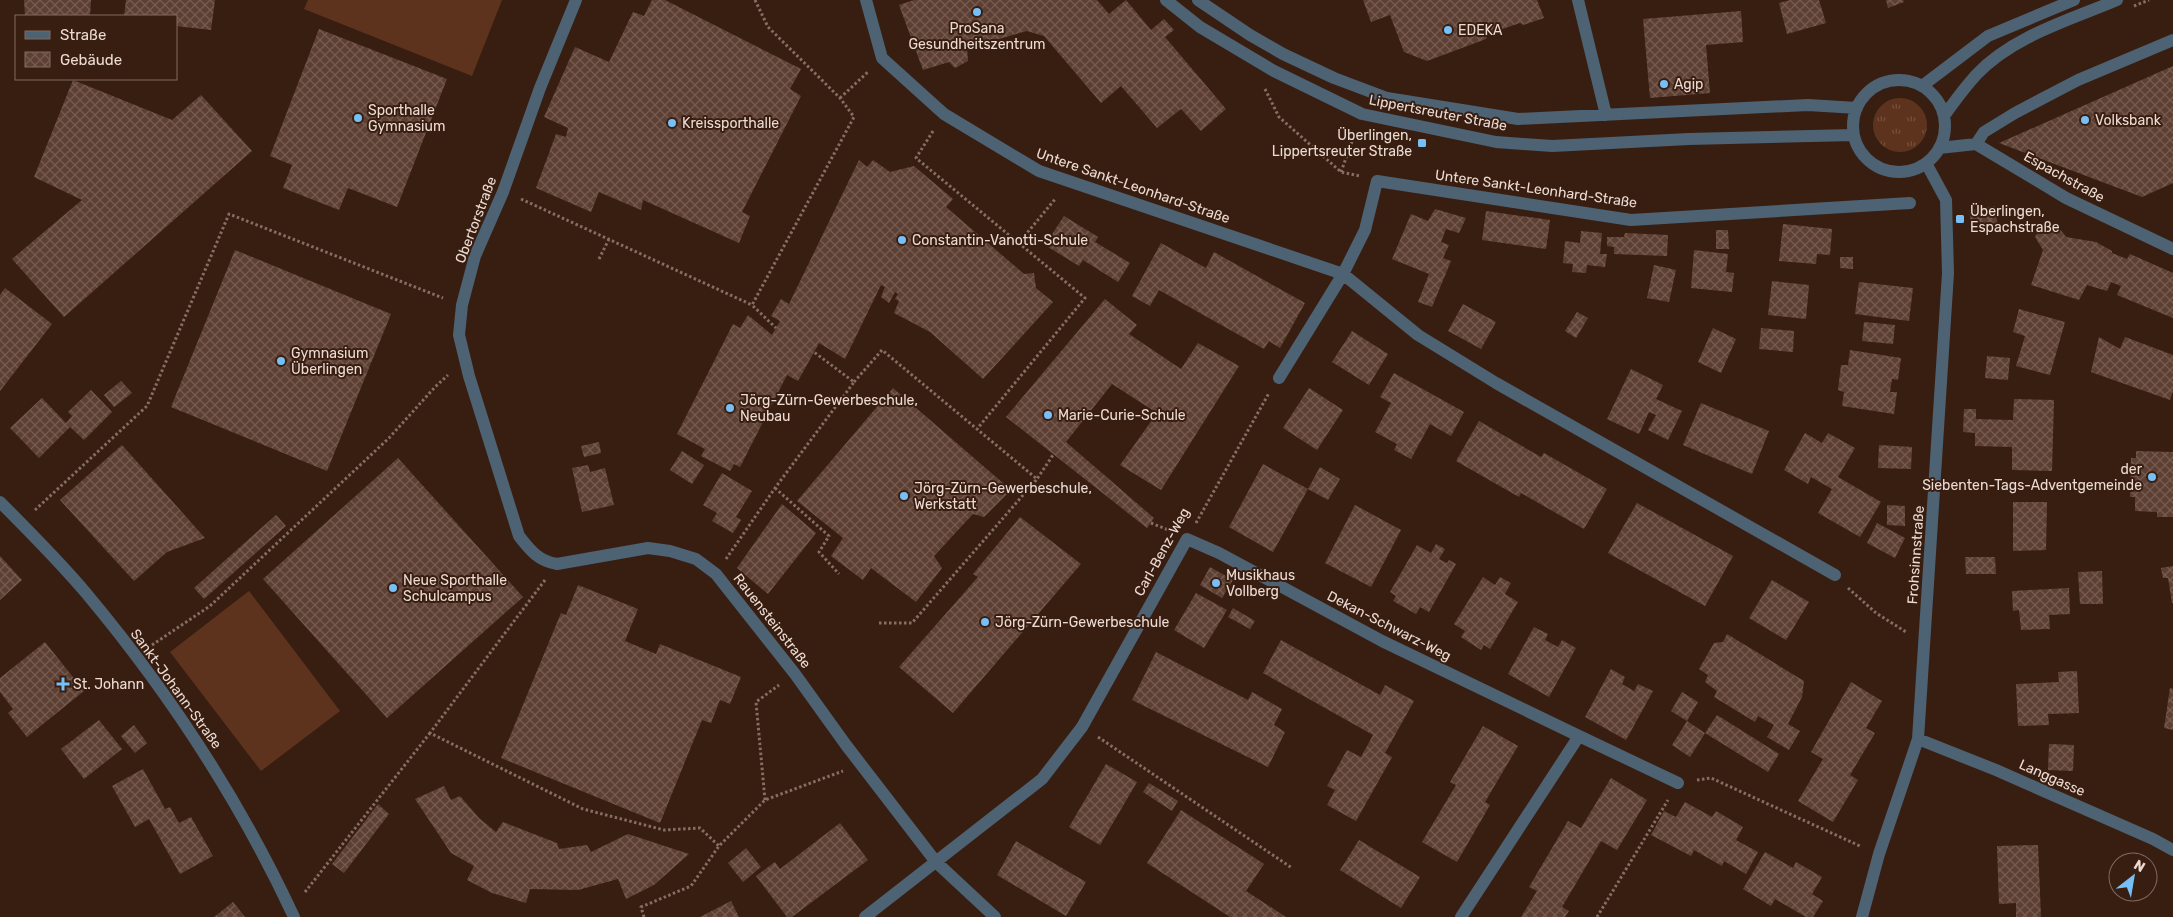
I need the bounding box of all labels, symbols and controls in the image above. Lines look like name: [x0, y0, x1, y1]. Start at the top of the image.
marker: ProSana Gesundheitszentrum: [971, 6, 983, 18]
legend: [15, 15, 178, 80]
place label: ProSana Gesundheitszentrum: [908, 20, 1046, 53]
place label: EDEKA: [1458, 22, 1503, 39]
marker: EDEKA: [1442, 24, 1454, 36]
text: Straße: [60, 26, 106, 44]
text: Gebäude: [60, 51, 122, 69]
place label: Agip: [1674, 76, 1703, 93]
marker: Agip: [1658, 78, 1670, 90]
street label: Lippertsreuter Straße: [1368, 91, 1509, 135]
place label: Sporthalle Gymnasium: [368, 102, 445, 135]
marker: Sporthalle Gymnasium: [352, 112, 364, 124]
place label: Volksbank: [2095, 112, 2162, 129]
marker: Volksbank: [2079, 114, 2091, 126]
place label: Kreissporthalle: [682, 115, 779, 132]
marker: Kreissporthalle: [666, 117, 678, 129]
place label: Überlingen, Lippertsreuter Straße: [1272, 127, 1412, 160]
marker: Überlingen, Lippertsreuter Straße: [1416, 137, 1428, 149]
street label: Untere Sankt-Leonhard-Straße: [1034, 145, 1232, 227]
street label: Espachstraße: [2021, 148, 2107, 206]
street label: Untere Sankt-Leonhard-Straße: [1434, 166, 1638, 212]
street label: Obertorstraße: [452, 174, 500, 266]
place label: Überlingen, Espachstraße: [1970, 203, 2060, 236]
marker: Überlingen, Espachstraße: [1954, 213, 1966, 225]
place label: Constantin-Vanotti-Schule: [912, 232, 1088, 249]
marker: Constantin-Vanotti-Schule: [896, 234, 908, 246]
place label: Gymnasium Überlingen: [291, 345, 368, 378]
marker: Gymnasium Überlingen: [275, 355, 287, 367]
place label: Jörg-Zürn-Gewerbeschule, Neubau: [740, 392, 918, 425]
marker: Jörg-Zürn-Gewerbeschule, Neubau: [724, 402, 736, 414]
place label: Marie-Curie-Schule: [1058, 407, 1186, 424]
marker: Marie-Curie-Schule: [1042, 409, 1054, 421]
place label: der Siebenten-Tags-Adventgemeinde: [1922, 461, 2143, 494]
marker: der Siebenten-Tags-Adventgemeinde: [2146, 471, 2158, 483]
place label: Jörg-Zürn-Gewerbeschule, Werkstatt: [914, 480, 1092, 513]
marker: Jörg-Zürn-Gewerbeschule, Werkstatt: [898, 490, 910, 502]
street label: Carl-Benz-Weg: [1131, 505, 1193, 599]
street label: Frohsinnstraße: [1904, 505, 1928, 605]
place label: Musikhaus Vollberg: [1226, 567, 1295, 600]
street label: Rauensteinstraße: [730, 570, 814, 672]
place label: Neue Sporthalle Schulcampus: [403, 572, 507, 605]
marker: Musikhaus Vollberg: [1210, 577, 1222, 589]
marker: Neue Sporthalle Schulcampus: [387, 582, 399, 594]
street label: Dekan-Schwarz-Weg: [1324, 587, 1454, 665]
place label: Jörg-Zürn-Gewerbeschule: [995, 614, 1170, 631]
marker: Jörg-Zürn-Gewerbeschule: [979, 616, 991, 628]
street label: Sankt-Johann-Straße: [127, 626, 225, 752]
place label: St. Johann: [73, 676, 144, 693]
marker: St. Johann: [57, 678, 69, 690]
street label: Langgasse: [2016, 756, 2088, 800]
north arrow: [2108, 852, 2158, 902]
text: N: [2131, 856, 2148, 876]

